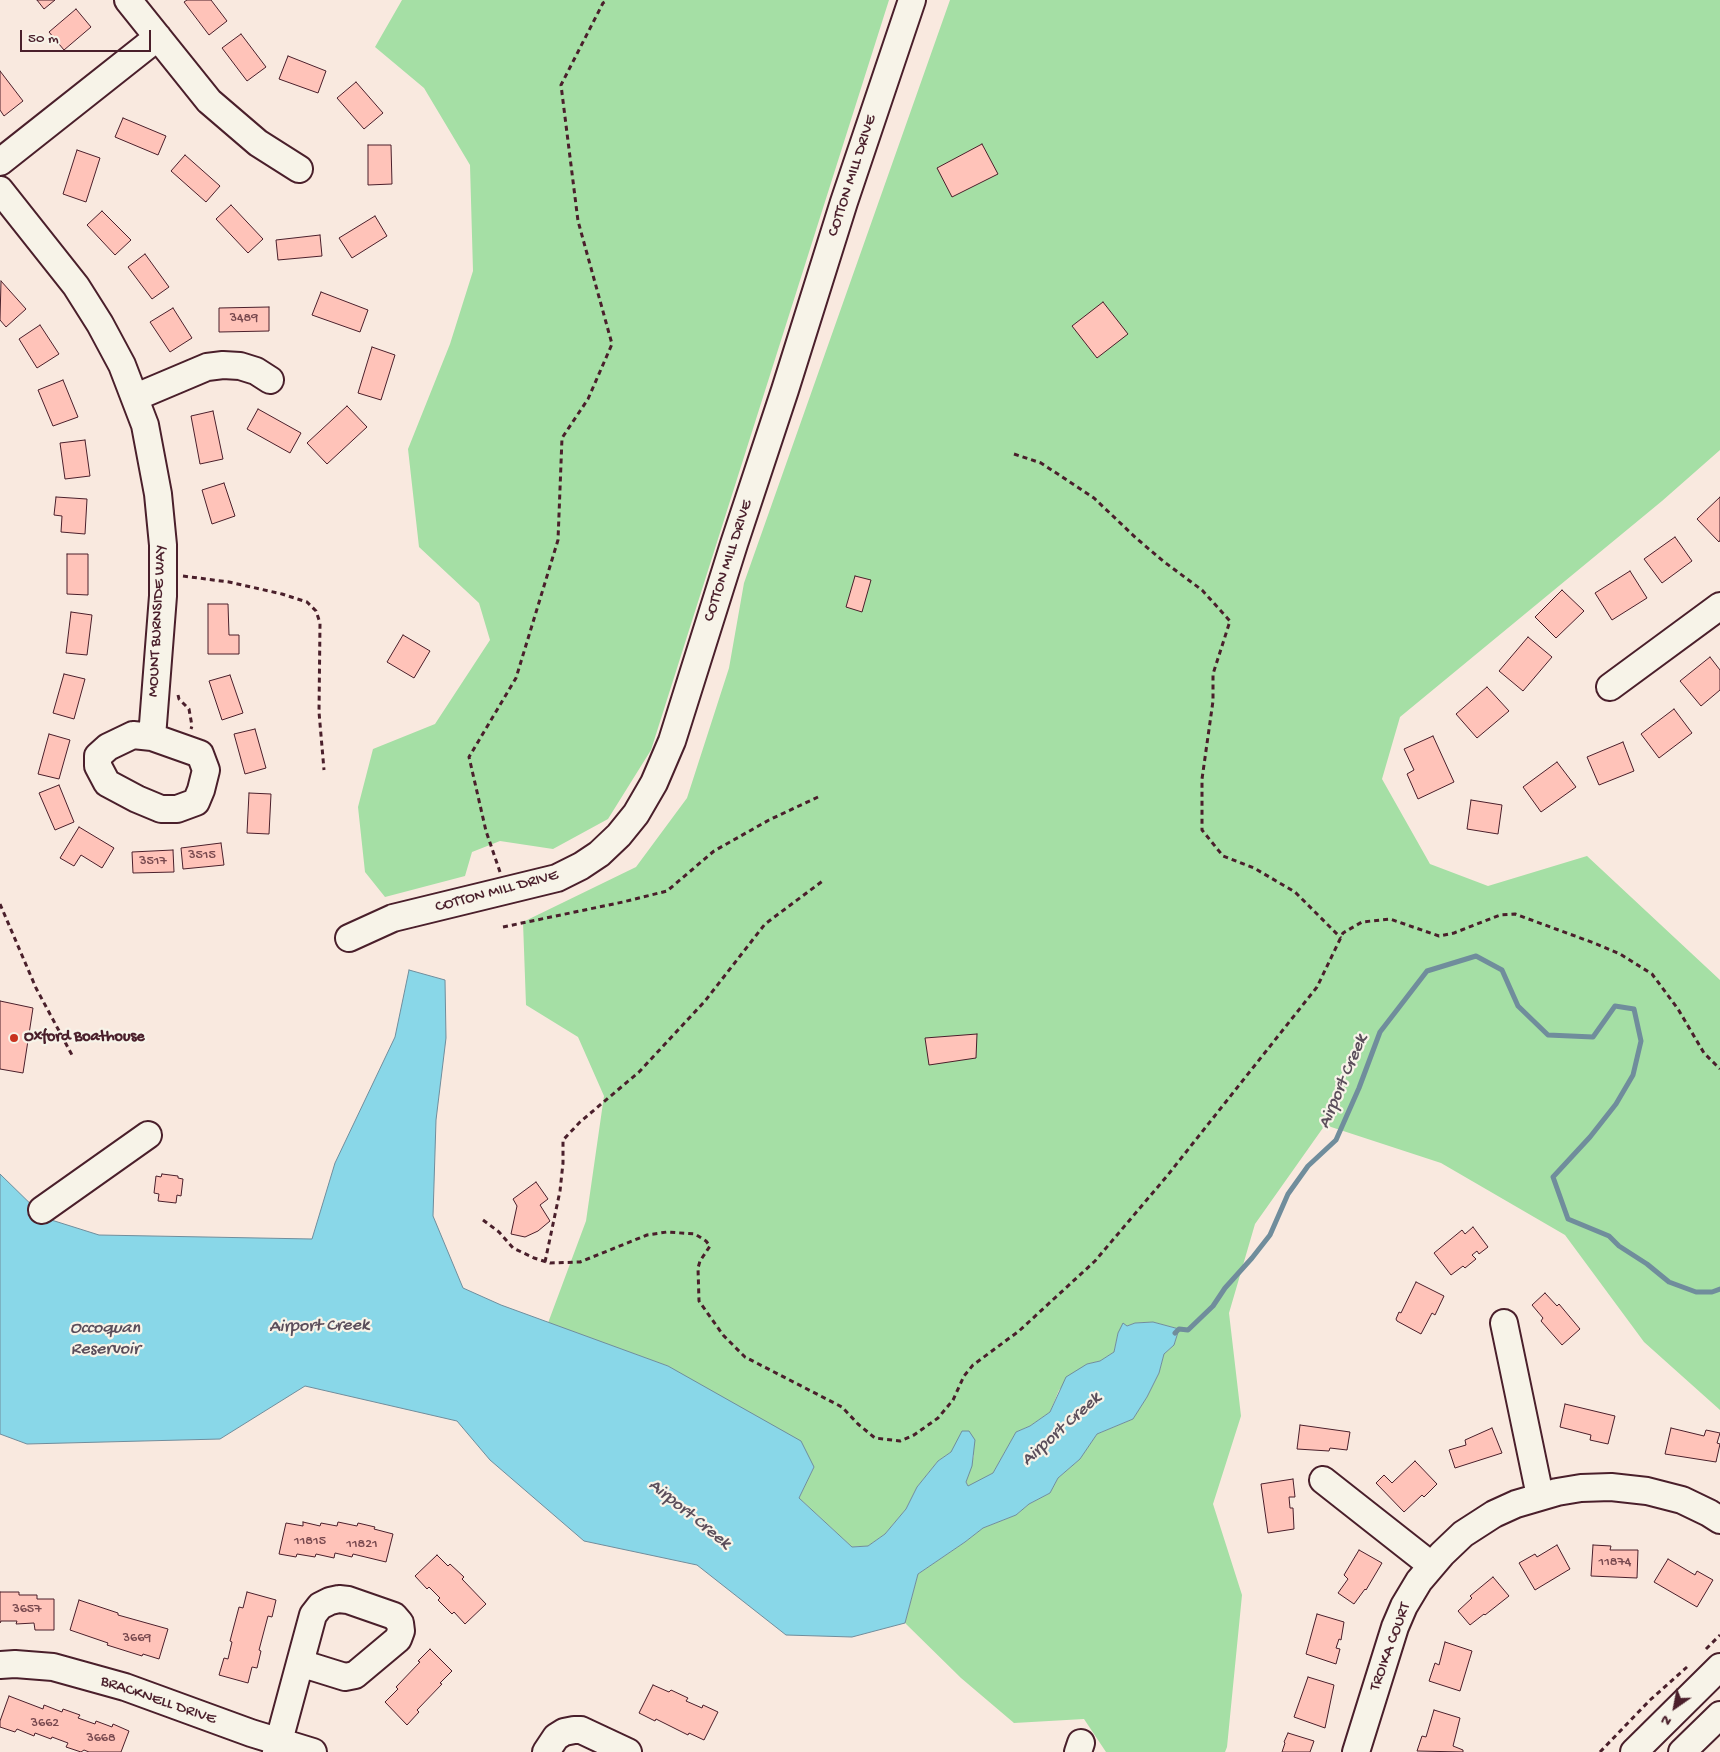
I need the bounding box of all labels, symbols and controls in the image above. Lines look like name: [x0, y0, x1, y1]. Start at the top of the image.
scale bar: [22, 20, 154, 52]
text: 50 m: [28, 30, 59, 48]
street label: COTTON MILL DRIVE: [824, 113, 882, 239]
house number: 3489: [230, 311, 258, 327]
street label: COTTON MILL DRIVE: [700, 498, 758, 624]
street label: MOUNT BURNSIDE WAY: [144, 544, 172, 698]
house number: 3515: [188, 848, 216, 864]
house number: 3517: [139, 854, 167, 870]
street label: COTTON MILL DRIVE: [433, 866, 561, 918]
place label: Oxford Boathouse: [24, 1028, 145, 1048]
marker: Oxford Boathouse: [8, 1032, 20, 1044]
water label: Airport Creek: [1315, 1032, 1373, 1132]
water label: Airport Creek: [269, 1315, 369, 1339]
water label: Occoquan Reservoir: [70, 1318, 140, 1360]
water label: Airport Creek: [1018, 1389, 1106, 1471]
water label: Airport Creek: [643, 1475, 735, 1555]
house number: 11815: [294, 1534, 326, 1550]
house number: 11821: [346, 1537, 378, 1553]
house number: 11874: [1599, 1555, 1631, 1571]
street label: TROIKA COURT: [1366, 1600, 1416, 1694]
house number: 3657: [12, 1602, 42, 1618]
house number: 3669: [123, 1631, 151, 1647]
street label: BRACKNELL DRIVE: [98, 1672, 218, 1730]
north arrow: [1650, 1682, 1700, 1732]
text: N: [1658, 1710, 1675, 1730]
house number: 3662: [31, 1716, 59, 1732]
house number: 3668: [86, 1731, 116, 1747]

